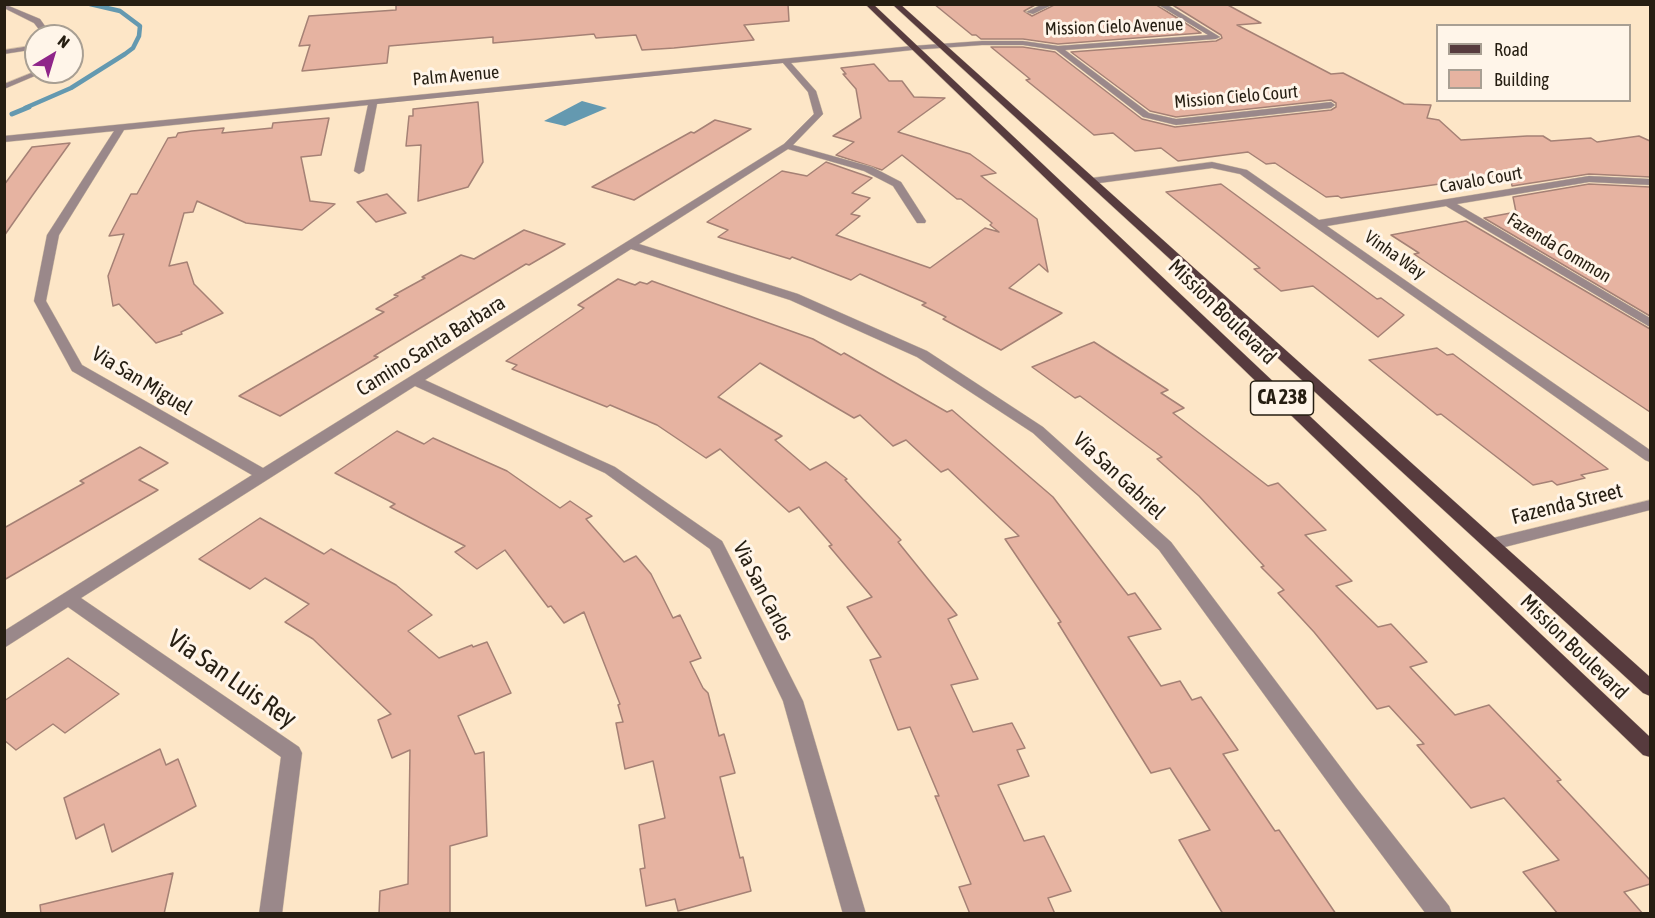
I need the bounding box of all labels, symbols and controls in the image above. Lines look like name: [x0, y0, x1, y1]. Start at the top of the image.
street label: Mission Cielo Avenue: [1044, 14, 1184, 40]
north arrow: [24, 24, 84, 84]
legend: [1436, 24, 1631, 102]
text: N: [55, 31, 73, 51]
text: Road: [1494, 39, 1528, 60]
street label: Palm Avenue: [412, 61, 500, 91]
text: Building: [1494, 69, 1549, 90]
street label: Mission Cielo Court: [1173, 81, 1299, 113]
street label: Cavalo Court: [1438, 162, 1524, 198]
street label: Fazenda Common: [1503, 208, 1615, 288]
street label: Vinha Way: [1360, 226, 1430, 284]
street label: Mission Boulevard: [1163, 254, 1281, 370]
street label: Camino Santa Barbara: [352, 290, 510, 402]
street label: Via San Miguel: [87, 341, 197, 421]
road number: CA 238: [1250, 381, 1314, 415]
street label: Via San Gabriel: [1068, 427, 1170, 525]
street label: Fazenda Street: [1509, 478, 1625, 530]
street label: Via San Carlos: [727, 537, 799, 645]
street label: Mission Boulevard: [1515, 589, 1633, 705]
street label: Via San Luis Rey: [162, 623, 302, 735]

